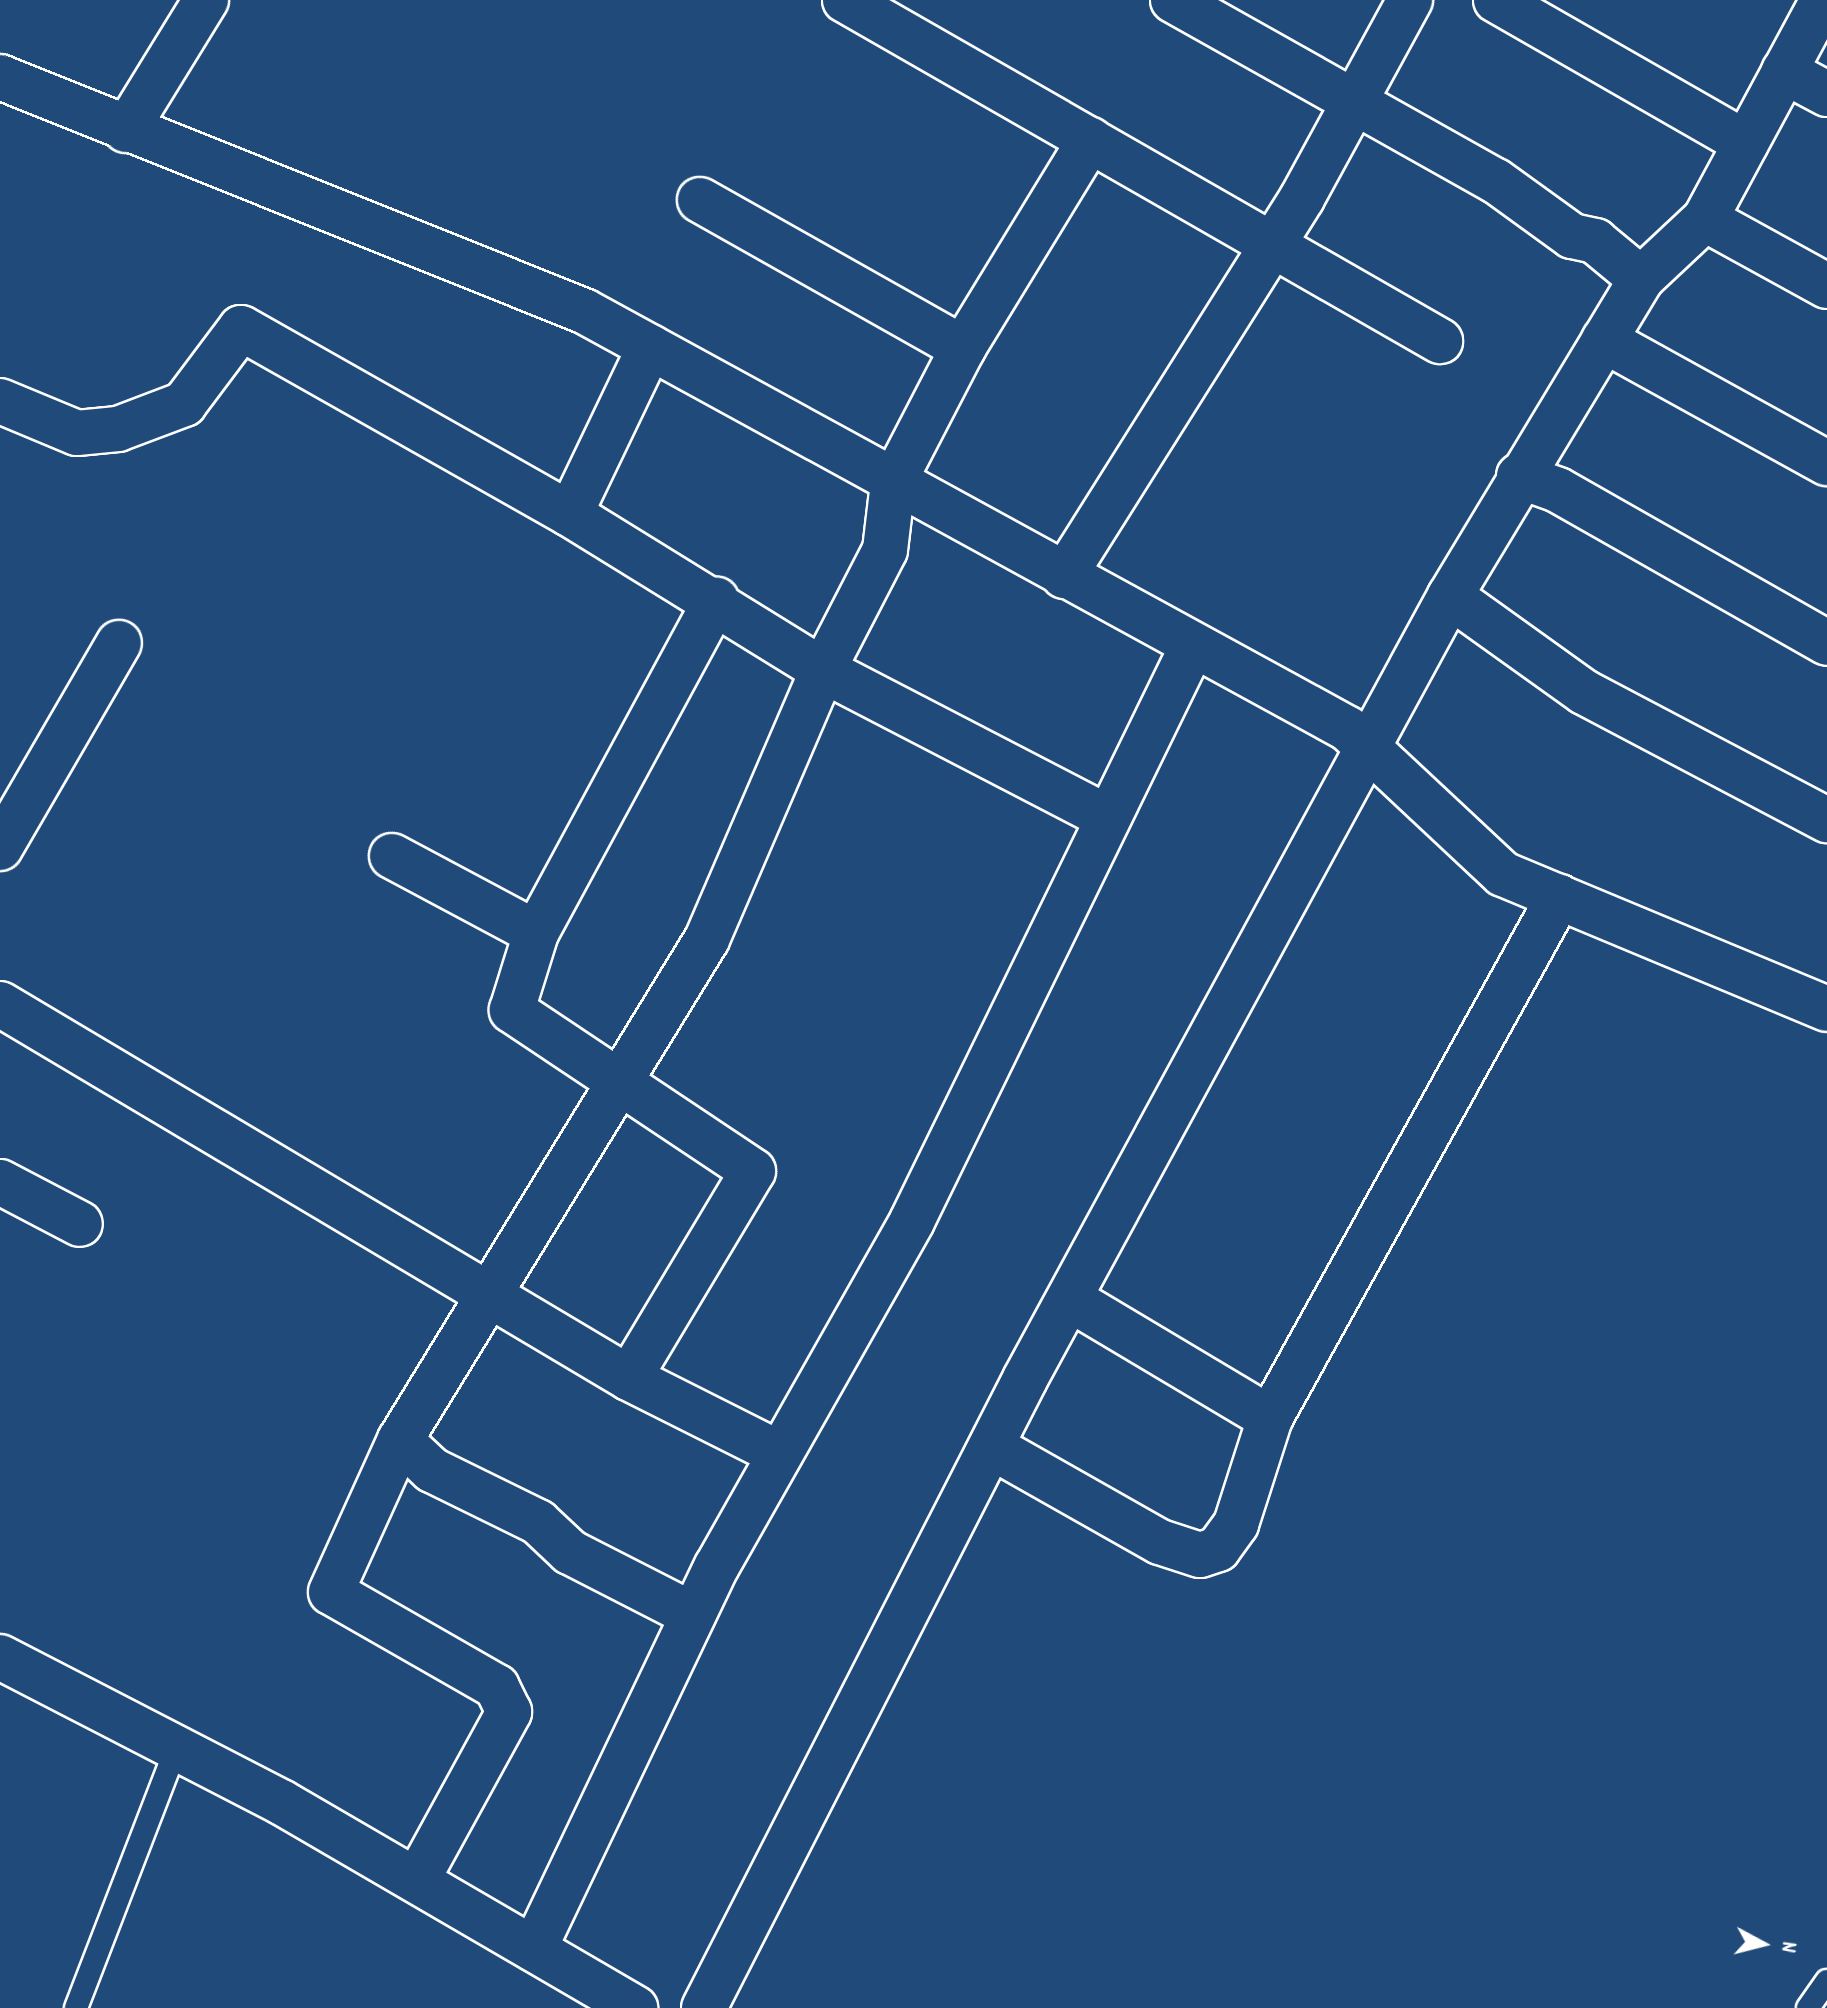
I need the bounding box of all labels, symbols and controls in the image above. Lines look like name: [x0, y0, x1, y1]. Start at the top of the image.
north arrow: [1723, 1904, 1803, 1984]
text: N: [1771, 1940, 1803, 1954]

